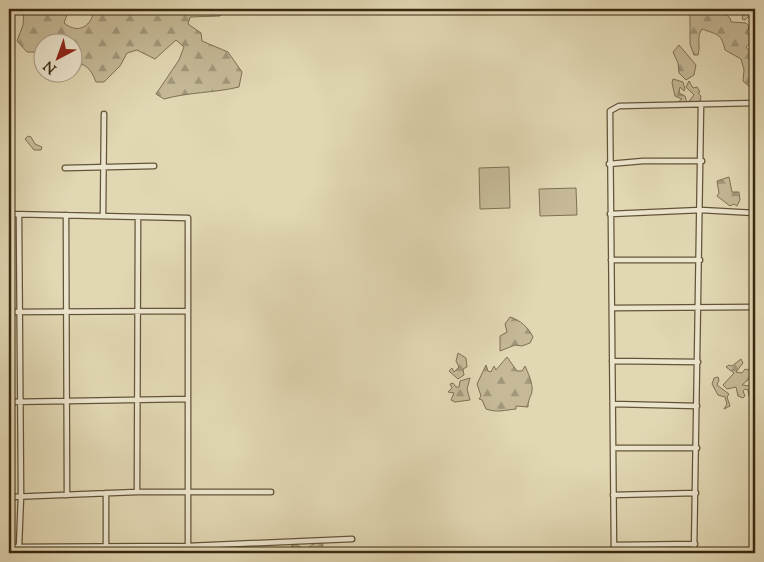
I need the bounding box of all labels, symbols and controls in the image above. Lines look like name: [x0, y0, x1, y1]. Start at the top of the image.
north arrow: [32, 32, 82, 82]
text: N: [40, 55, 62, 78]

